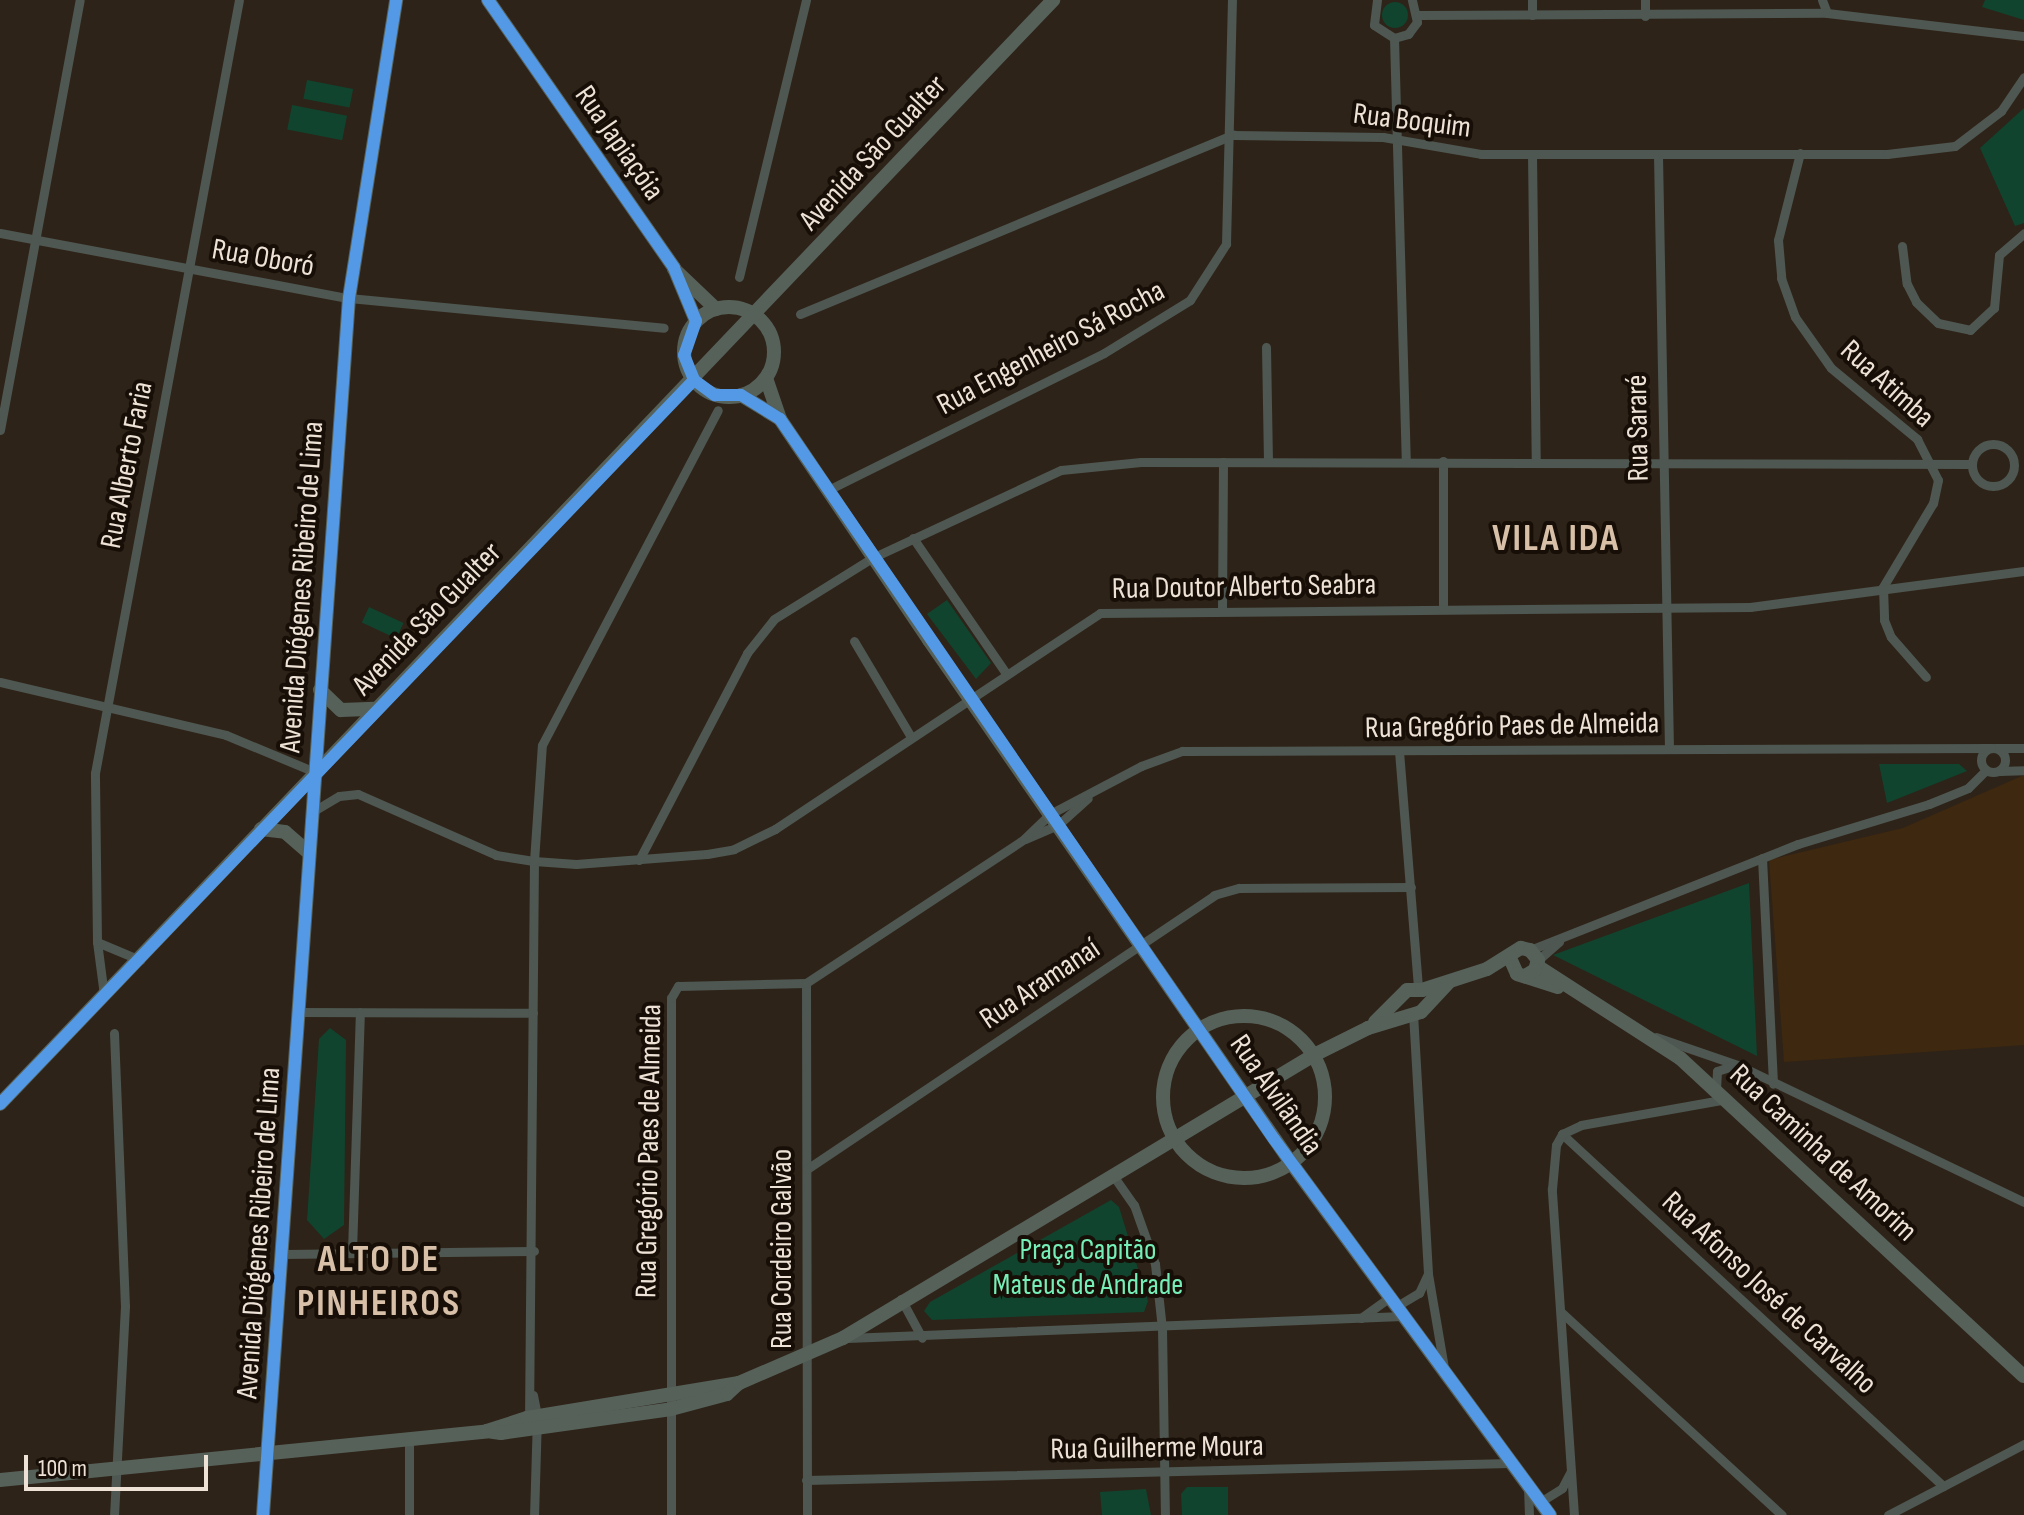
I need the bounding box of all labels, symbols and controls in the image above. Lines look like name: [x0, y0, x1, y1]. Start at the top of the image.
street label: Avenida São Gualter: [792, 68, 954, 238]
street label: Rua Japiaçóia: [567, 79, 671, 207]
street label: Rua Boquim: [1351, 96, 1473, 146]
street label: Rua Oboró: [209, 231, 317, 285]
street label: Rua Engenheiro Sá Rocha: [931, 273, 1171, 423]
street label: Rua Atimba: [1833, 333, 1941, 435]
street label: Rua Sararé: [1619, 374, 1657, 482]
street label: Rua Alberto Faria: [93, 378, 161, 552]
street label: Avenida Diógenes Ribeiro de Lima: [272, 420, 332, 754]
district label: VILA IDA: [1492, 516, 1620, 562]
street label: Avenida São Gualter: [345, 535, 509, 703]
street label: Rua Doutor Alberto Seabra: [1112, 567, 1376, 607]
street label: Rua Gregório Paes de Almeida: [1365, 705, 1659, 747]
street label: Rua Aramanaí: [973, 931, 1107, 1037]
street label: Rua Gregório Paes de Almeida: [628, 1004, 670, 1298]
street label: Rua Alvilândia: [1222, 1028, 1330, 1162]
street label: Rua Caminha de Amorim: [1722, 1057, 1924, 1249]
street label: Avenida Diógenes Ribeiro de Lima: [229, 1066, 289, 1400]
street label: Rua Cordeiro Galvão: [764, 1149, 800, 1349]
street label: Rua Afonso José de Carvalho: [1654, 1184, 1884, 1402]
park label: Praça Capitão Mateus de Andrade: [993, 1232, 1183, 1302]
district label: ALTO DE PINHEIROS: [297, 1237, 461, 1326]
street label: Rua Guilherme Moura: [1050, 1428, 1264, 1468]
scale bar: [28, 1439, 212, 1489]
text: 100 m: [38, 1454, 87, 1483]

